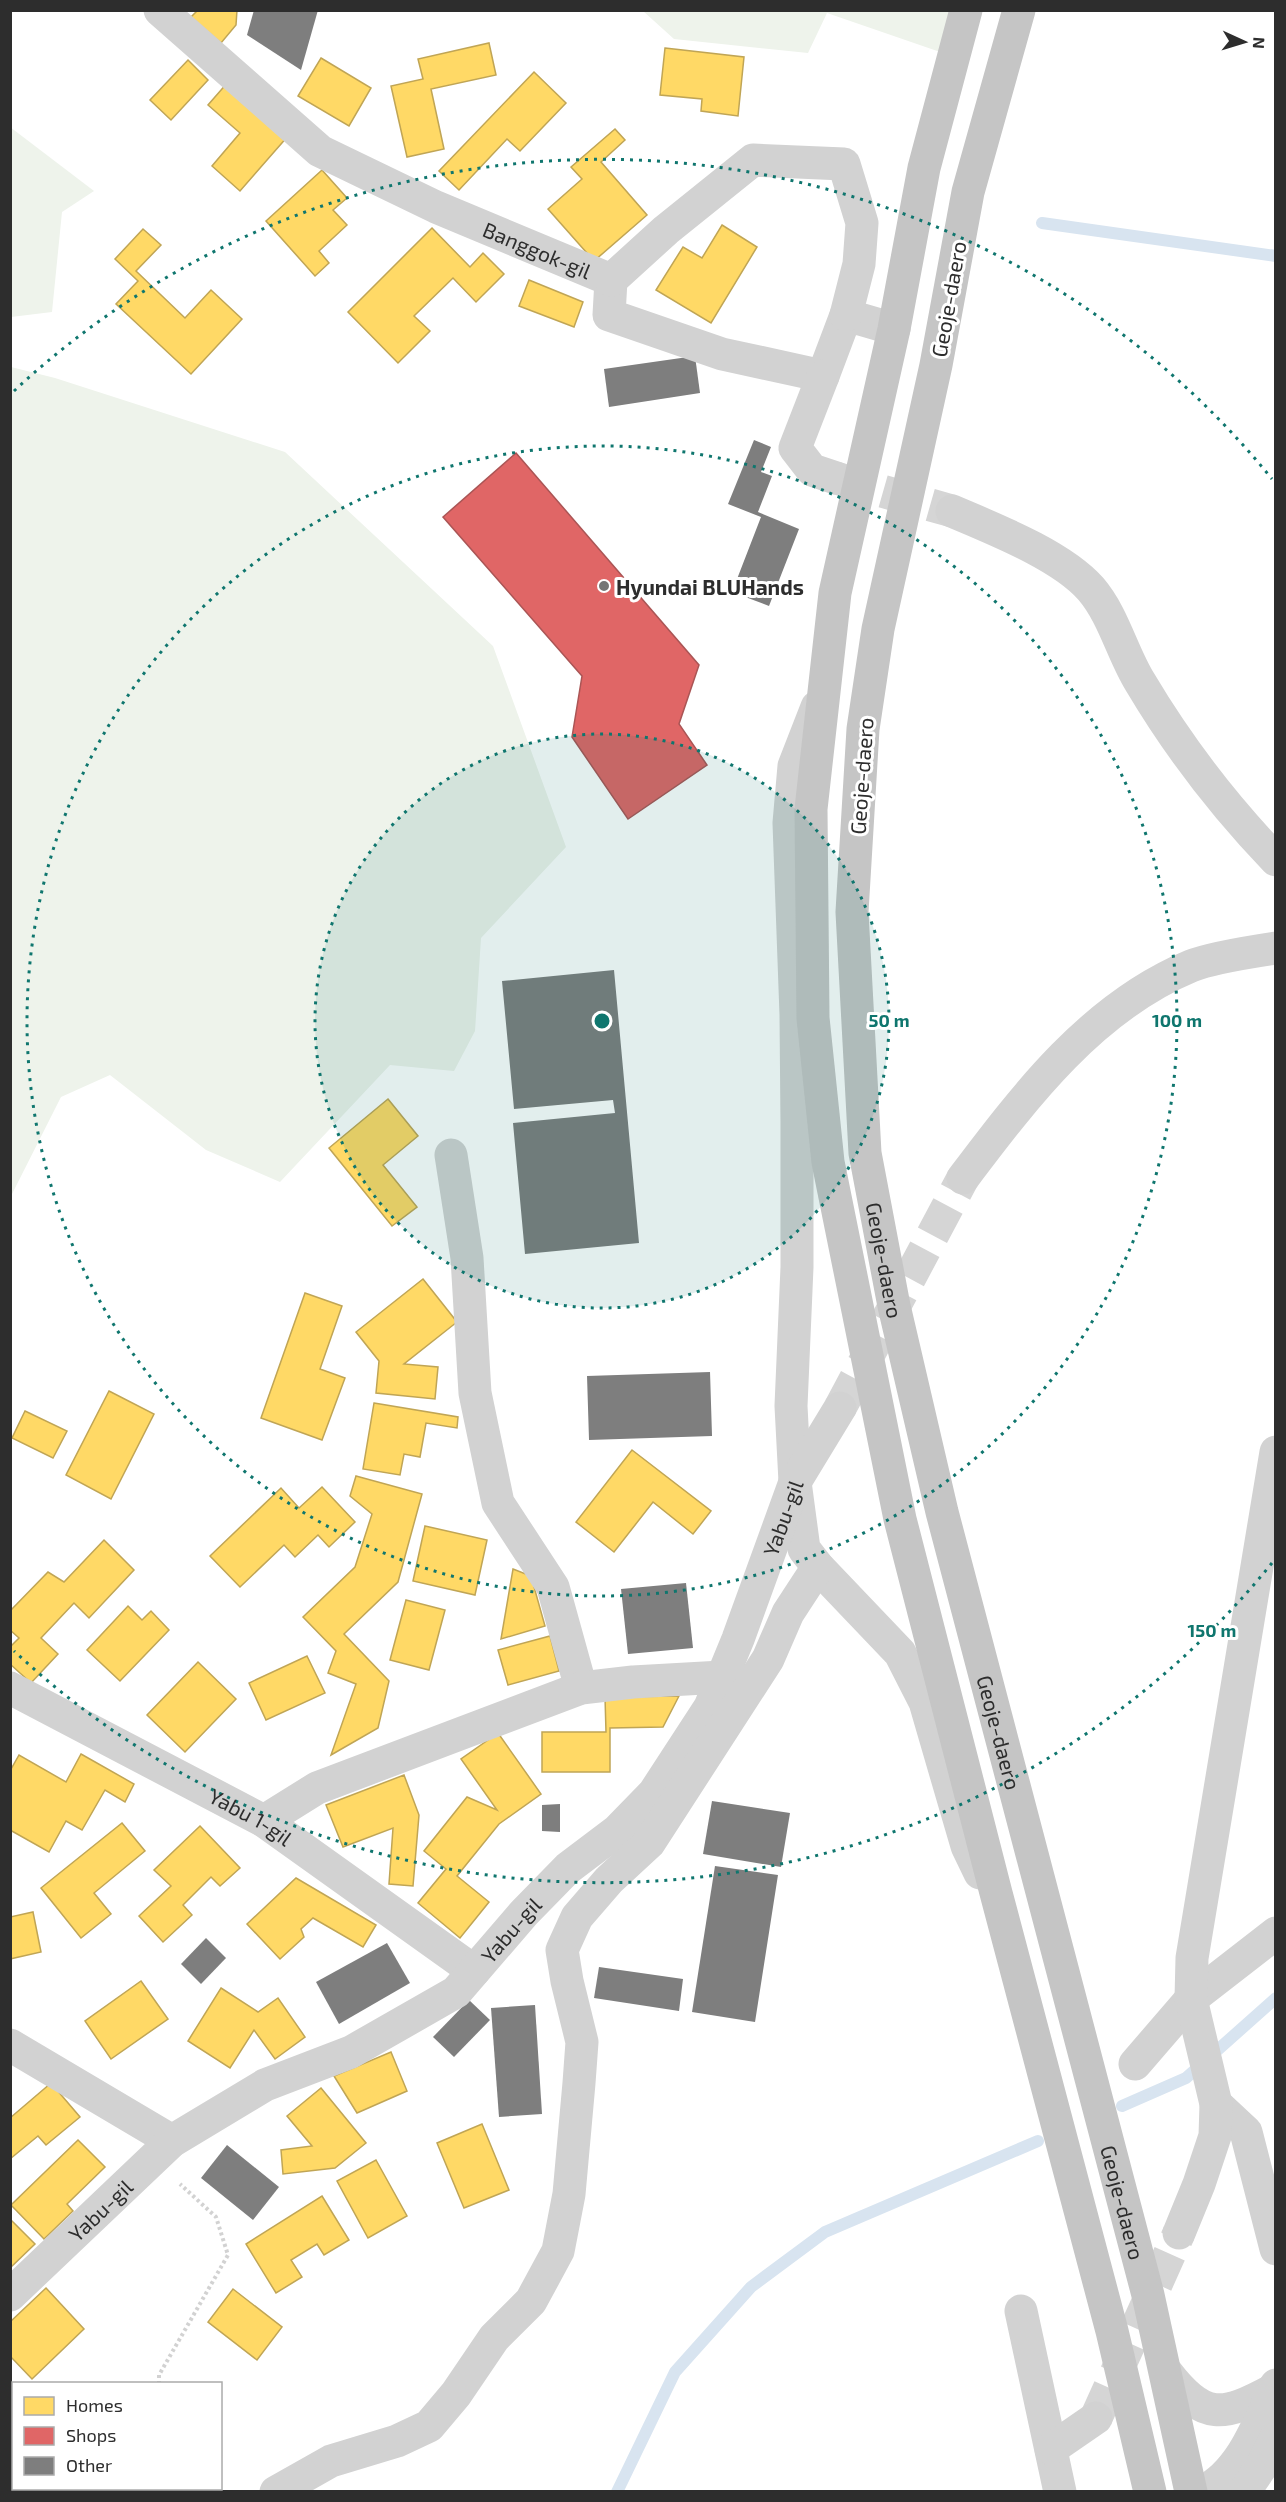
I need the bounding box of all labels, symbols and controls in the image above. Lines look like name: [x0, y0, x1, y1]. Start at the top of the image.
north arrow: [1214, 12, 1274, 72]
text: N: [1250, 37, 1269, 50]
street label: Banggok-gil: [480, 216, 596, 283]
street label: Geoje-daero: [926, 239, 971, 359]
place label: Hyundai BLUHands: [616, 574, 804, 600]
marker: Hyundai BLUHands: [597, 579, 611, 593]
street label: Geoje-daero: [844, 717, 879, 835]
text: 50 m: [868, 1009, 910, 1031]
text: 100 m: [1152, 1009, 1202, 1031]
centre of rings: [592, 1011, 612, 1031]
street label: Geoje-daero: [862, 1200, 909, 1320]
street label: Yabu-gil: [757, 1476, 808, 1559]
text: 150 m: [1188, 1619, 1236, 1641]
street label: Geoje-daero: [973, 1672, 1027, 1792]
street label: Yabu 1-gil: [205, 1782, 298, 1850]
street label: Yabu-gil: [475, 1891, 546, 1967]
street label: Geoje-daero: [1097, 2142, 1151, 2262]
street label: Yabu-gil: [63, 2173, 138, 2246]
legend: [12, 2382, 222, 2490]
text: Homes: [66, 2394, 123, 2416]
text: Shops: [66, 2424, 116, 2446]
text: Other: [66, 2454, 112, 2476]

